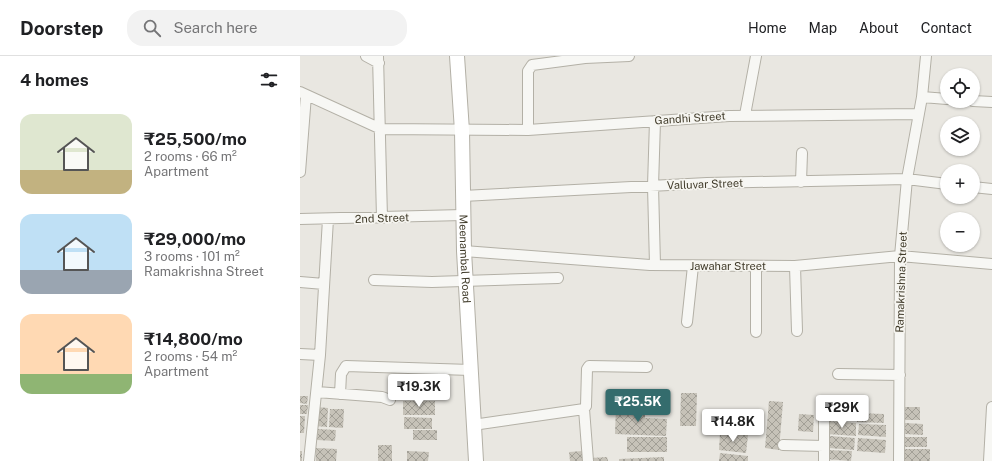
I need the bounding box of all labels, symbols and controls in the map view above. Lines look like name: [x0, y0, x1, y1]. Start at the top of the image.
search box: [127, 10, 407, 46]
text: Doorstep: [20, 17, 103, 39]
icon: search: [141, 17, 163, 39]
text: Search here: [173, 19, 258, 36]
text: Home: [748, 20, 787, 36]
text: Map: [809, 20, 837, 36]
text: About: [859, 20, 899, 36]
text: Contact: [921, 20, 972, 36]
map controls: [940, 68, 980, 252]
button: locate: [940, 68, 980, 108]
icon: filters: [258, 69, 280, 91]
text: 4 homes: [20, 70, 89, 90]
street label: Gandhi Street: [654, 110, 726, 126]
button: layers: [940, 116, 980, 156]
text: ₹25,500/mo: [144, 129, 247, 149]
icon: home: [52, 130, 100, 178]
text: 2 rooms · 66 m²: [144, 149, 237, 164]
text: Apartment: [144, 164, 209, 179]
button: +: [940, 164, 980, 204]
street label: Valluvar Street: [667, 177, 743, 191]
street label: 2nd Street: [355, 211, 409, 225]
button: −: [940, 212, 980, 252]
street label: Meenambal Road: [457, 214, 473, 303]
text: ₹29,000/mo: [144, 229, 246, 249]
icon: home: [52, 230, 100, 278]
street label: Ramakrishna Street: [893, 231, 909, 333]
text: 3 rooms · 101 m²: [144, 249, 240, 264]
street label: Jawahar Street: [690, 260, 766, 272]
text: Ramakrishna Street: [144, 264, 264, 279]
text: ₹14,800/mo: [144, 329, 243, 349]
icon: home: [52, 330, 100, 378]
text: 2 rooms · 54 m²: [144, 349, 237, 364]
text: Apartment: [144, 364, 209, 379]
pin: ₹19.3K: [386, 374, 452, 408]
text: ₹19.3K: [397, 379, 441, 394]
pin: ₹25.5K: [605, 389, 671, 423]
text: ₹25.5K: [615, 394, 662, 409]
pin: ₹29K: [818, 395, 866, 429]
text: ₹29K: [825, 400, 859, 415]
pin: ₹14.8K: [700, 409, 766, 443]
text: ₹14.8K: [711, 414, 755, 429]

